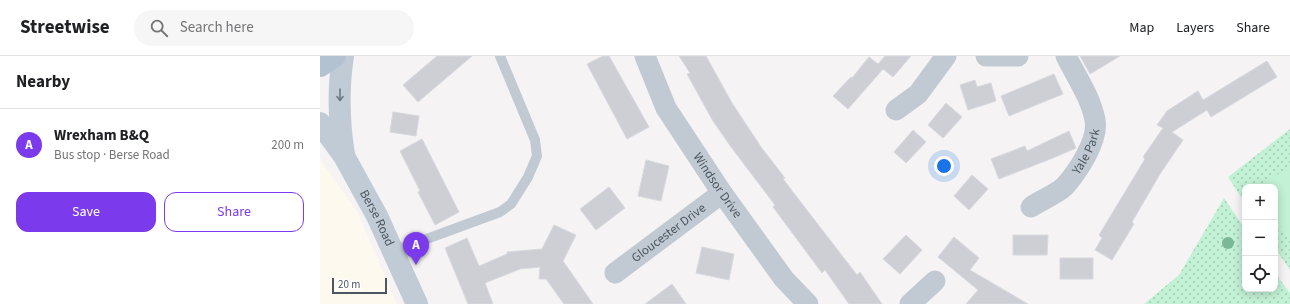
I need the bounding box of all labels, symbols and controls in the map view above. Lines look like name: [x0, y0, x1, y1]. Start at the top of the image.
search box: [134, 10, 414, 46]
text: Streetwise: [20, 14, 110, 41]
icon: search: [148, 17, 170, 39]
text: Search here: [180, 17, 254, 38]
text: Map: [1129, 18, 1154, 38]
text: Layers: [1176, 18, 1214, 38]
text: Share: [1236, 18, 1270, 38]
text: Nearby: [16, 70, 70, 94]
one-way arrow: [337, 88, 344, 101]
text: Wrexham B&Q: [54, 125, 149, 146]
street label: Yale Park: [1067, 127, 1104, 179]
text: A: [25, 136, 33, 154]
text: 200 m: [271, 136, 304, 154]
text: Bus stop · Berse Road: [54, 146, 170, 164]
street label: Windsor Drive: [689, 149, 746, 222]
your location: [934, 156, 954, 176]
map controls: [1242, 184, 1278, 292]
button: +: [1242, 184, 1278, 220]
street label: Berse Road: [355, 186, 399, 249]
button: Save: [16, 192, 156, 232]
button: Share: [164, 192, 304, 232]
street label: Gloucester Drive: [628, 199, 710, 267]
button: −: [1242, 220, 1278, 256]
pin: A: [403, 232, 429, 265]
button: locate: [1242, 256, 1278, 292]
scale bar: [332, 276, 387, 295]
text: 20 m: [338, 277, 360, 292]

